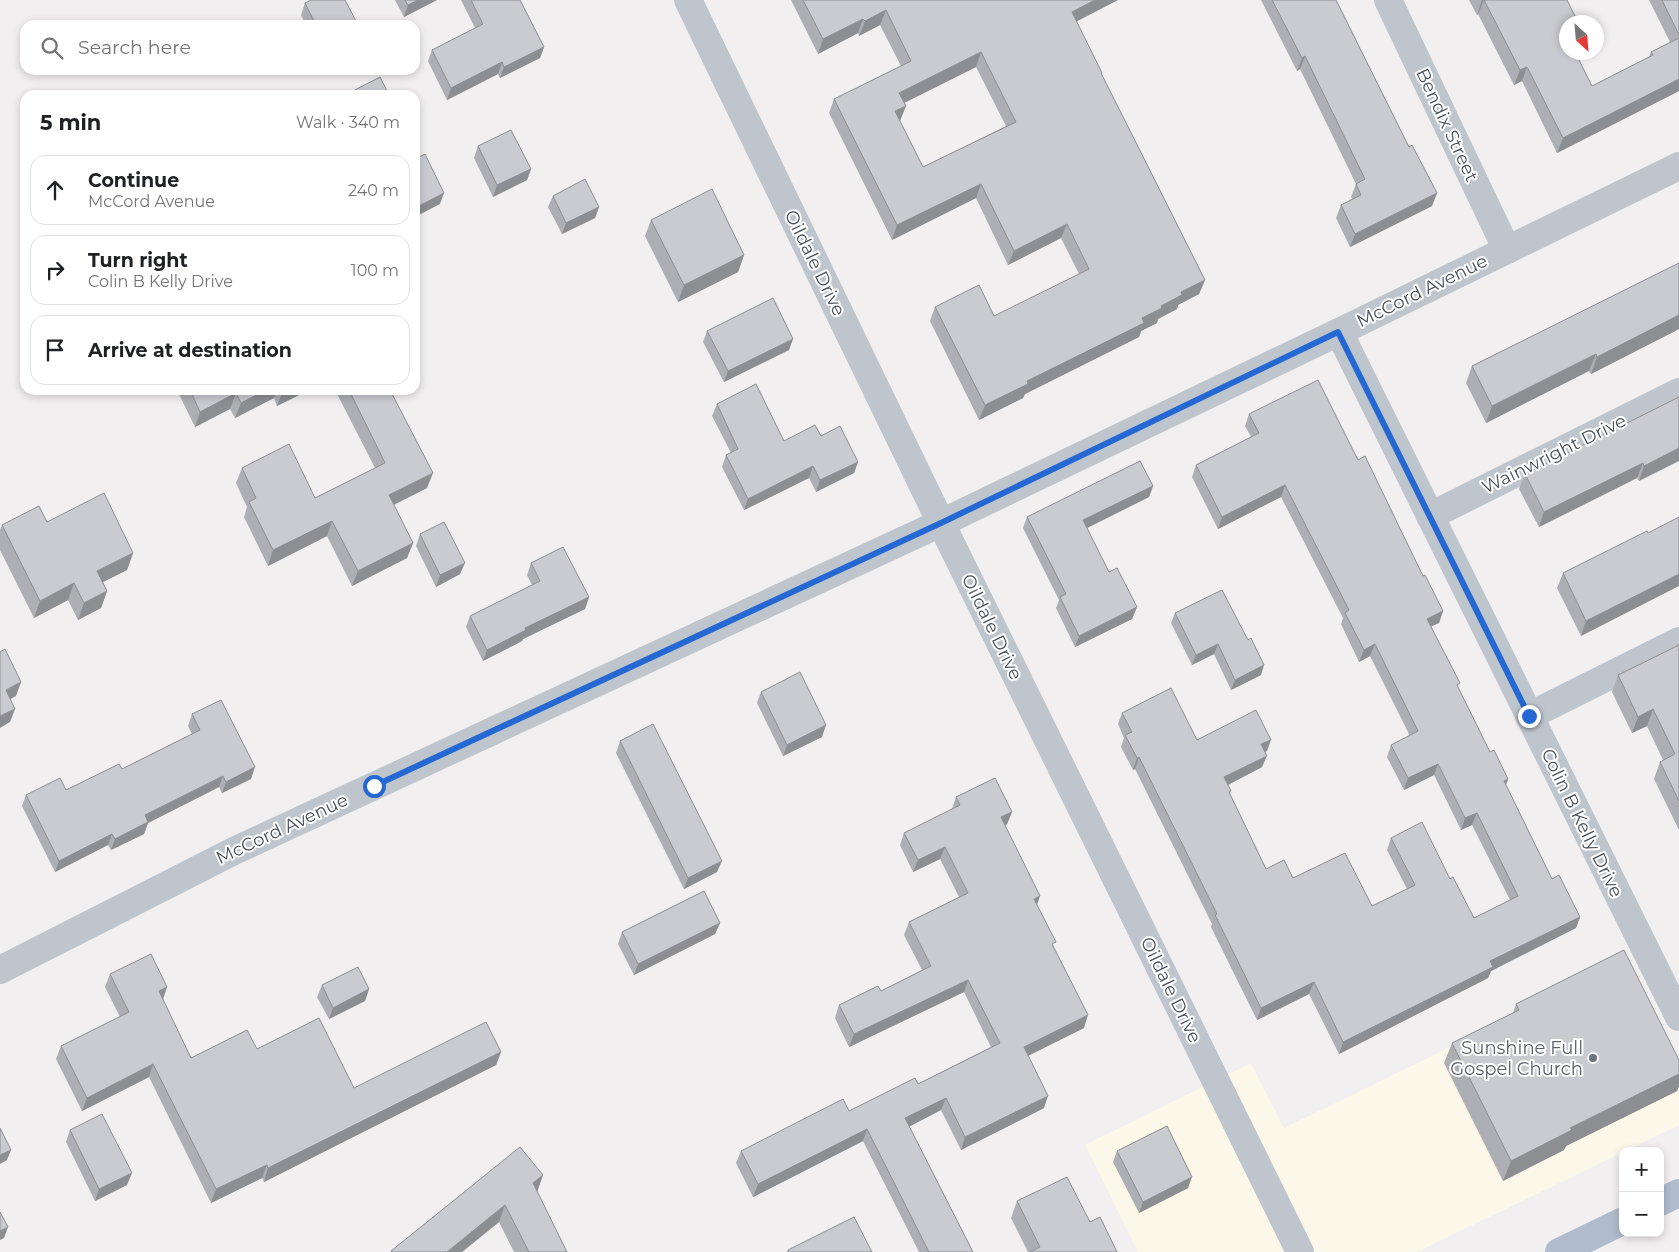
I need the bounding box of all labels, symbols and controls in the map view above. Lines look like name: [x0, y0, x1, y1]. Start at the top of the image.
north arrow: [1559, 15, 1604, 60]
search box: [20, 20, 420, 75]
icon: search: [38, 34, 66, 62]
text: Search here: [78, 36, 191, 59]
street label: Bendix Street: [1411, 65, 1483, 185]
text: 5 min: [40, 110, 101, 135]
text: Walk · 340 m: [296, 113, 400, 132]
text: Continue: [88, 169, 179, 192]
icon: ahead: [41, 176, 69, 204]
text: 240 m: [348, 181, 399, 200]
text: McCord Avenue: [88, 192, 215, 211]
street label: Oildale Drive: [780, 206, 850, 320]
text: Turn right: [88, 249, 188, 272]
street label: McCord Avenue: [1353, 250, 1491, 332]
icon: right: [41, 256, 69, 284]
text: 100 m: [351, 261, 399, 280]
text: Colin B Kelly Drive: [88, 272, 233, 291]
icon: arrive: [41, 336, 69, 364]
text: Arrive at destination: [88, 339, 292, 362]
street label: Wainwright Drive: [1478, 409, 1630, 498]
street label: Oildale Drive: [957, 570, 1027, 684]
route end: [1518, 705, 1541, 728]
street label: Colin B Kelly Drive: [1536, 745, 1628, 901]
route start: [363, 775, 386, 798]
street label: McCord Avenue: [213, 789, 351, 869]
street label: Oildale Drive: [1136, 933, 1206, 1047]
place label: Sunshine Full Gospel Church: [1450, 1037, 1583, 1080]
marker: Sunshine Full Gospel Church: [1587, 1052, 1599, 1064]
map controls: [1619, 1147, 1664, 1237]
button: +: [1619, 1147, 1664, 1192]
button: −: [1619, 1192, 1664, 1237]

